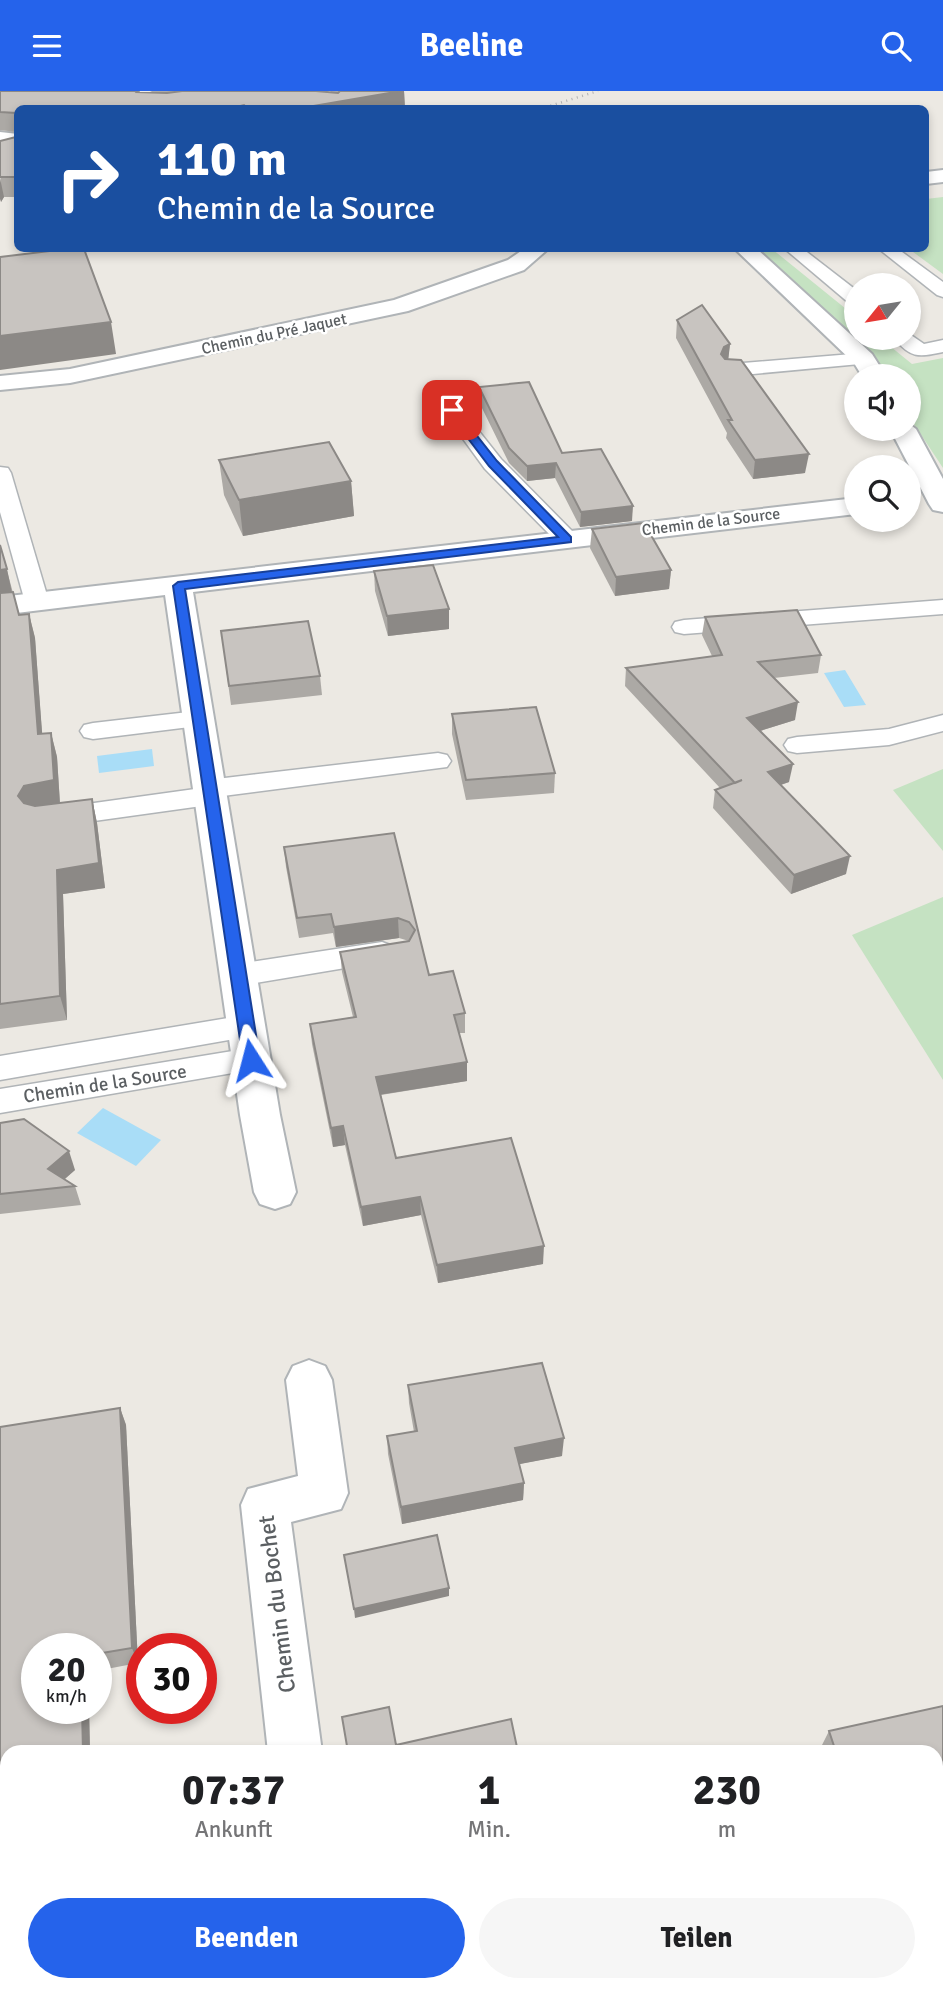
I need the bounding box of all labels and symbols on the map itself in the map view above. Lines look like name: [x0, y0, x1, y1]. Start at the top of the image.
north arrow: [844, 273, 920, 350]
street label: Chemin du Pré Jaquet: [200, 309, 349, 359]
pin: [422, 380, 482, 440]
street label: Chemin de la Source: [641, 504, 781, 540]
position arrow: [214, 1023, 288, 1097]
street label: Chemin de la Source: [22, 1059, 188, 1109]
street label: Chemin du Bochet: [252, 1514, 302, 1694]
speed limit sign: 30: [126, 1633, 217, 1724]

